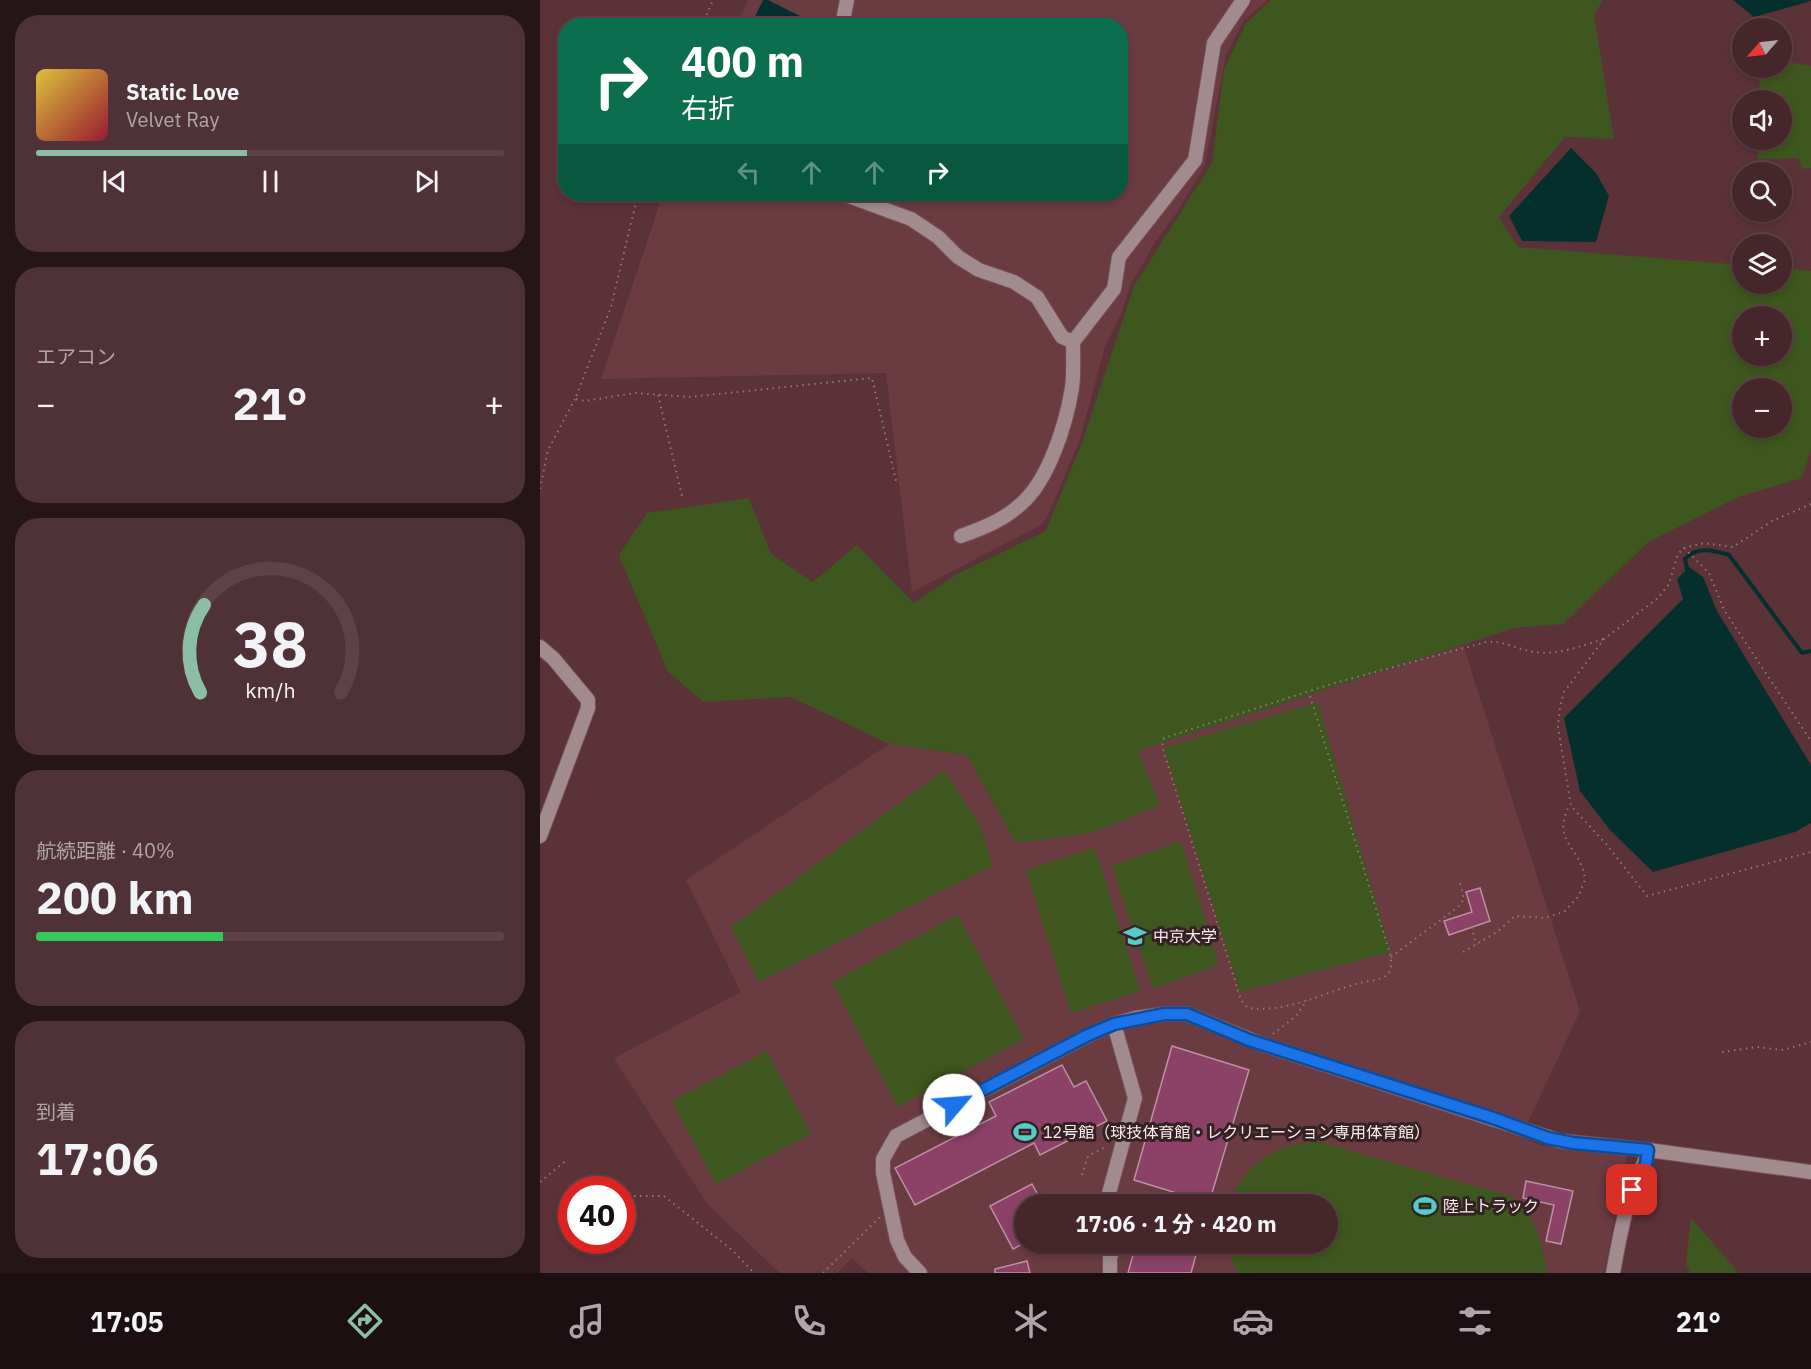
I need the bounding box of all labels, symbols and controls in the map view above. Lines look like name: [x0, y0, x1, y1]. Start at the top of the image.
north arrow: [1732, 18, 1792, 78]
map controls: [1732, 18, 1792, 438]
text: 400 m: [681, 34, 804, 89]
icon: right: [582, 42, 660, 120]
text: Static Love: [126, 77, 239, 106]
text: 右折: [681, 90, 735, 125]
button: sound: [1732, 90, 1792, 150]
text: Velvet Ray: [126, 106, 219, 133]
icon: left: [732, 156, 765, 189]
icon: ahead: [795, 156, 828, 189]
icon: ahead: [858, 156, 891, 189]
icon: right: [921, 156, 954, 189]
button: search: [1732, 162, 1792, 222]
icon: previous: [98, 165, 131, 198]
icon: pause: [254, 165, 287, 198]
icon: next: [410, 165, 443, 198]
button: layers: [1732, 234, 1792, 294]
button: +: [1732, 306, 1792, 366]
text: エアコン: [36, 343, 116, 370]
text: 21°: [232, 374, 308, 432]
button: −: [1732, 378, 1792, 438]
text: −: [36, 382, 56, 425]
text: +: [484, 382, 504, 425]
text: 38: [233, 604, 307, 685]
text: km/h: [245, 677, 295, 705]
text: 航続距離 · 40%: [36, 837, 175, 864]
text: 200 km: [36, 868, 194, 926]
school or university icon: 中京大学: [1122, 923, 1148, 949]
place label: 中京大学: [1153, 926, 1217, 946]
position arrow: [922, 1073, 986, 1137]
text: 到着: [36, 1098, 76, 1125]
sports icon: 12号館（球技体育館・レクリエーション専用体育館）: [1012, 1119, 1038, 1145]
place label: 12号館（球技体育館・レクリエーション専用体育館）: [1043, 1122, 1430, 1142]
text: 17:06: [36, 1129, 159, 1187]
pin: [1606, 1164, 1657, 1215]
icon: arrive: [1615, 1173, 1648, 1206]
speed limit sign: 40: [558, 1176, 636, 1254]
sports icon: 陸上トラック: [1412, 1193, 1438, 1219]
place label: 陸上トラック: [1443, 1196, 1539, 1216]
text: 17:06 · 1 分 · 420 m: [1075, 1209, 1277, 1238]
icon: directions: [344, 1300, 386, 1342]
icon: music: [566, 1300, 608, 1342]
icon: phone: [788, 1300, 830, 1342]
icon: climate: [1010, 1300, 1052, 1342]
icon: car: [1232, 1300, 1274, 1342]
icon: filters: [1454, 1300, 1496, 1342]
text: 17:05: [90, 1304, 164, 1339]
text: 21°: [1676, 1304, 1721, 1339]

